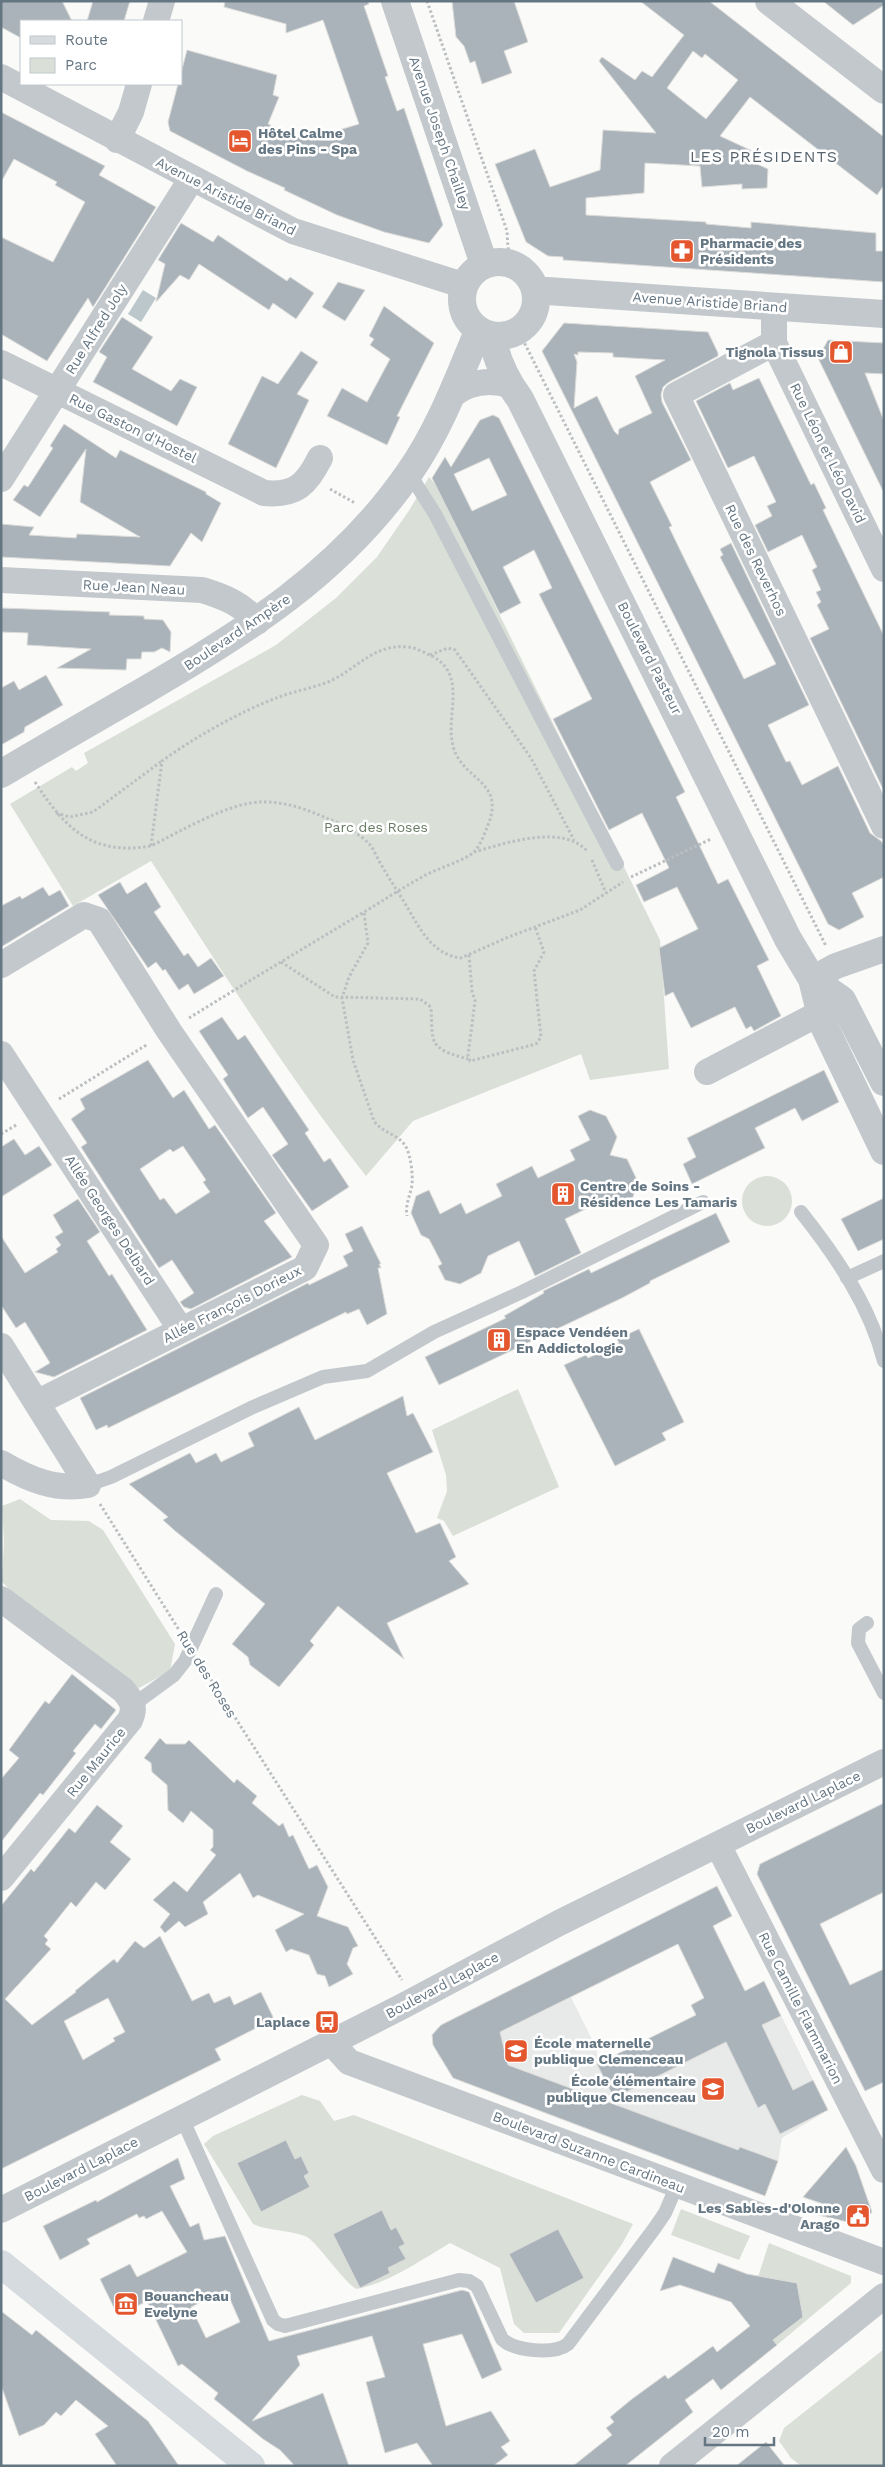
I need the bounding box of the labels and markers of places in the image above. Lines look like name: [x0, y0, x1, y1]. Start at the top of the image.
place label: Hôtel Calme des Pins - Spa: [258, 125, 358, 157]
hotel icon: Hôtel Calme des Pins - Spa: [227, 128, 253, 154]
place label: Pharmacie des Présidents: [700, 235, 802, 267]
pharmacy icon: Pharmacie des Présidents: [669, 238, 695, 264]
shop icon: Tignola Tissus: [828, 339, 854, 365]
place label: Tignola Tissus: [726, 344, 825, 360]
place label: Centre de Soins - Résidence Les Tamaris: [580, 1178, 738, 1210]
building icon: Centre de Soins - Résidence Les Tamaris: [550, 1181, 576, 1207]
place label: Espace Vendéen En Addictologie: [516, 1324, 628, 1356]
building icon: Espace Vendéen En Addictologie: [486, 1327, 512, 1353]
bus stop icon: Laplace: [314, 2009, 340, 2035]
place label: Laplace: [256, 2014, 310, 2030]
place label: École maternelle publique Clemenceau: [534, 2035, 683, 2067]
school or university icon: École maternelle publique Clemenceau: [503, 2038, 529, 2064]
place label: École élémentaire publique Clemenceau: [547, 2073, 696, 2105]
school or university icon: École élémentaire publique Clemenceau: [700, 2076, 726, 2102]
place label: Les Sables-d'Olonne Arago: [698, 2200, 840, 2232]
public building icon: Les Sables-d'Olonne Arago: [845, 2203, 871, 2229]
place label: Bouancheau Evelyne: [144, 2288, 229, 2320]
museum icon: Bouancheau Evelyne: [113, 2291, 139, 2317]

